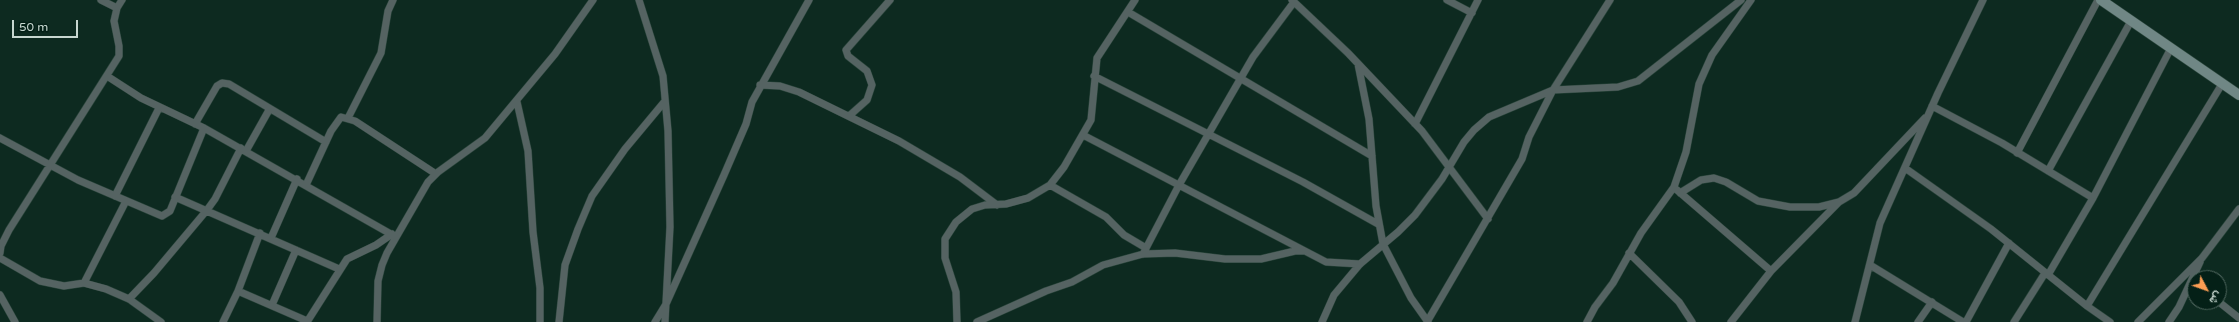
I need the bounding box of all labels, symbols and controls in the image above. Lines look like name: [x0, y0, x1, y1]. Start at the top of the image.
scale bar: [14, 12, 80, 38]
text: 50 m: [19, 20, 48, 34]
north arrow: [2187, 270, 2227, 310]
text: ش: [2206, 288, 2225, 307]

